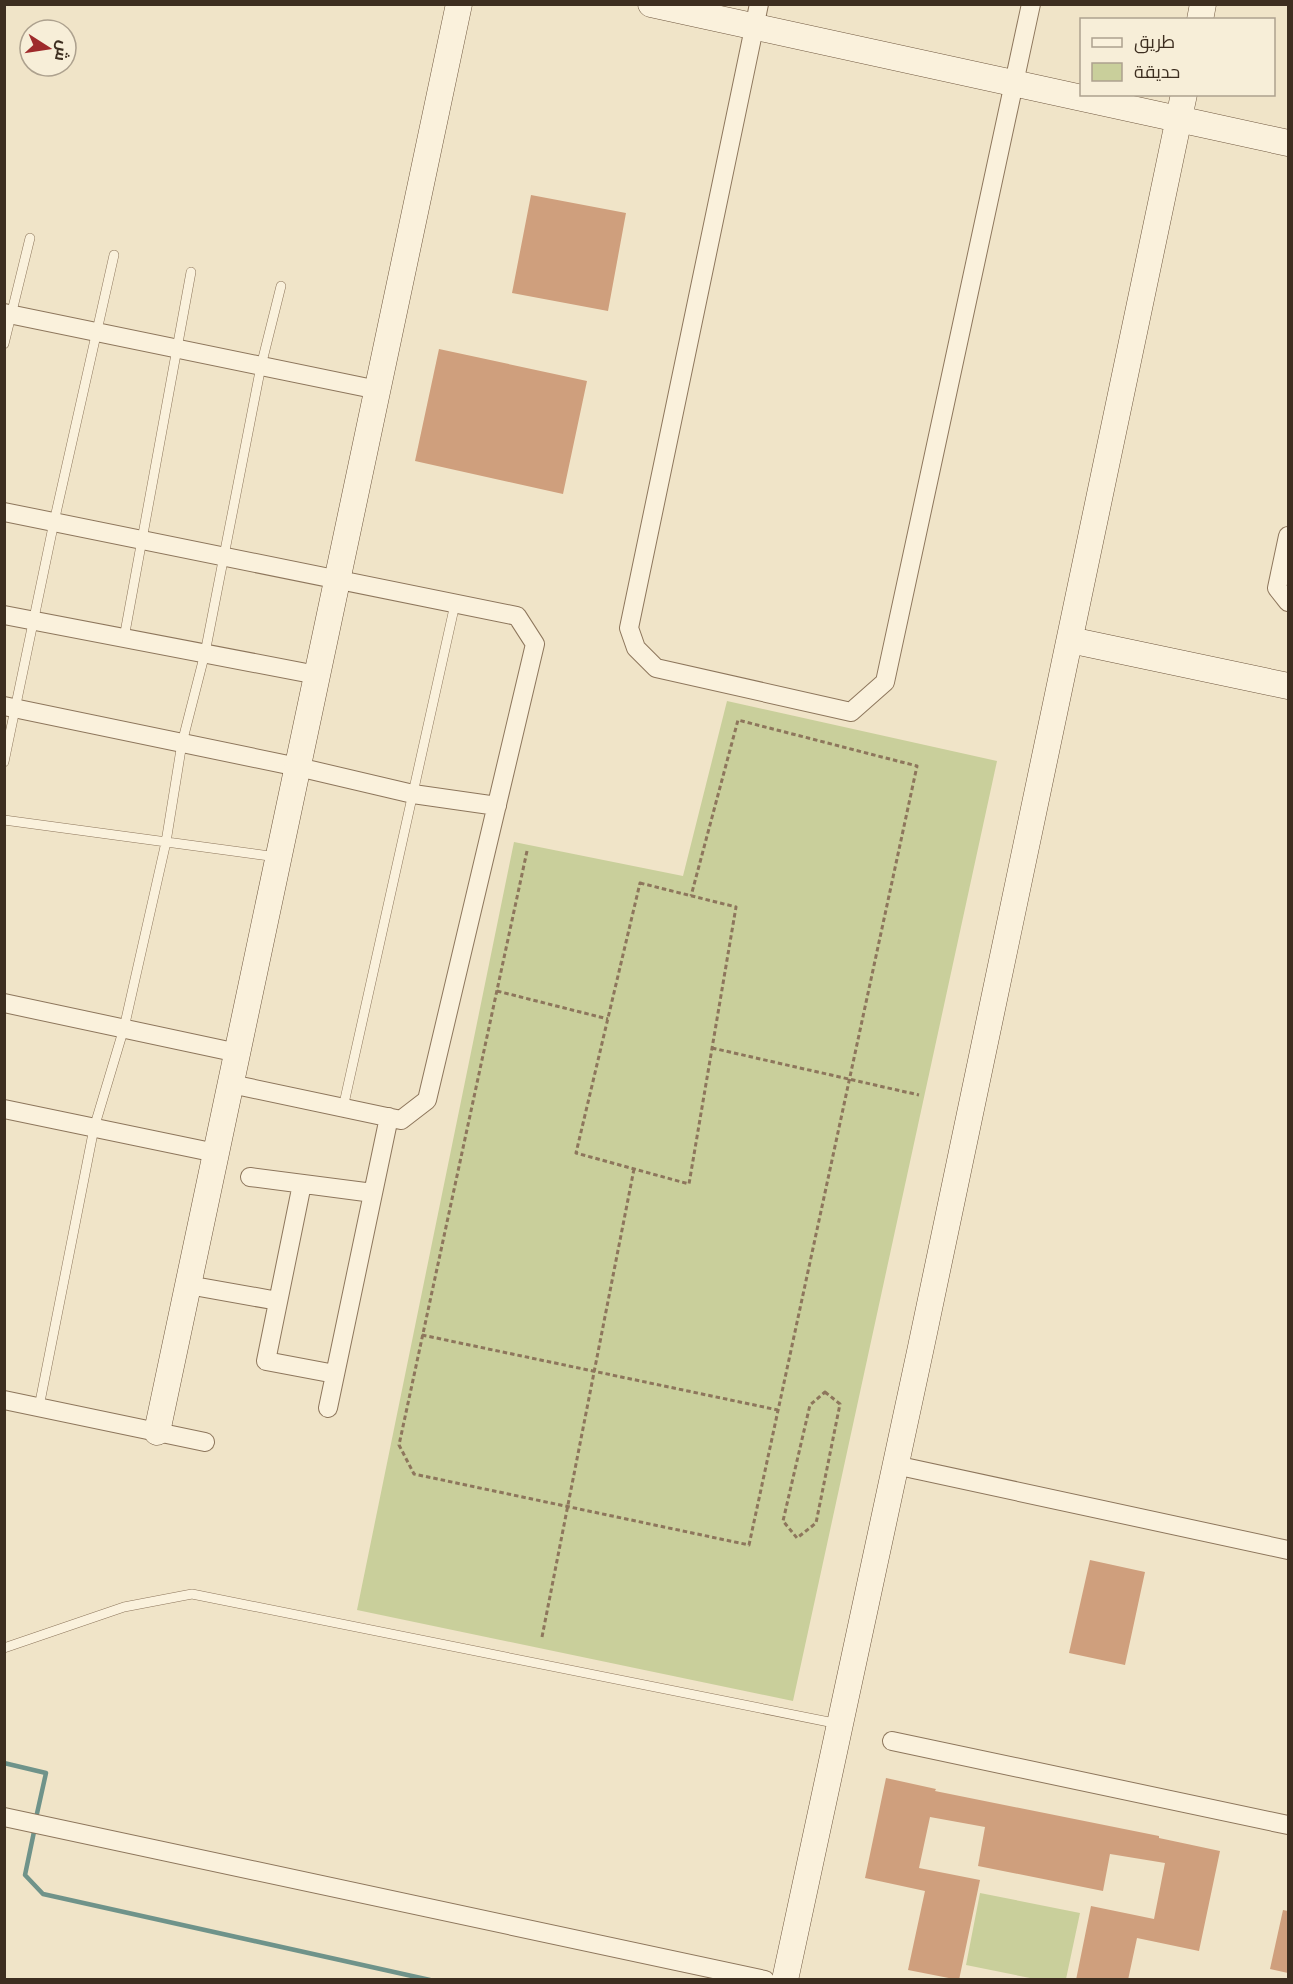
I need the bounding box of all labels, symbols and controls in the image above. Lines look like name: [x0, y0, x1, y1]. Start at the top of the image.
north arrow: [18, 18, 78, 78]
legend: [1080, 18, 1275, 96]
text: طريق: [1134, 27, 1175, 54]
text: ش: [50, 39, 78, 64]
text: حديقة: [1134, 57, 1180, 84]

